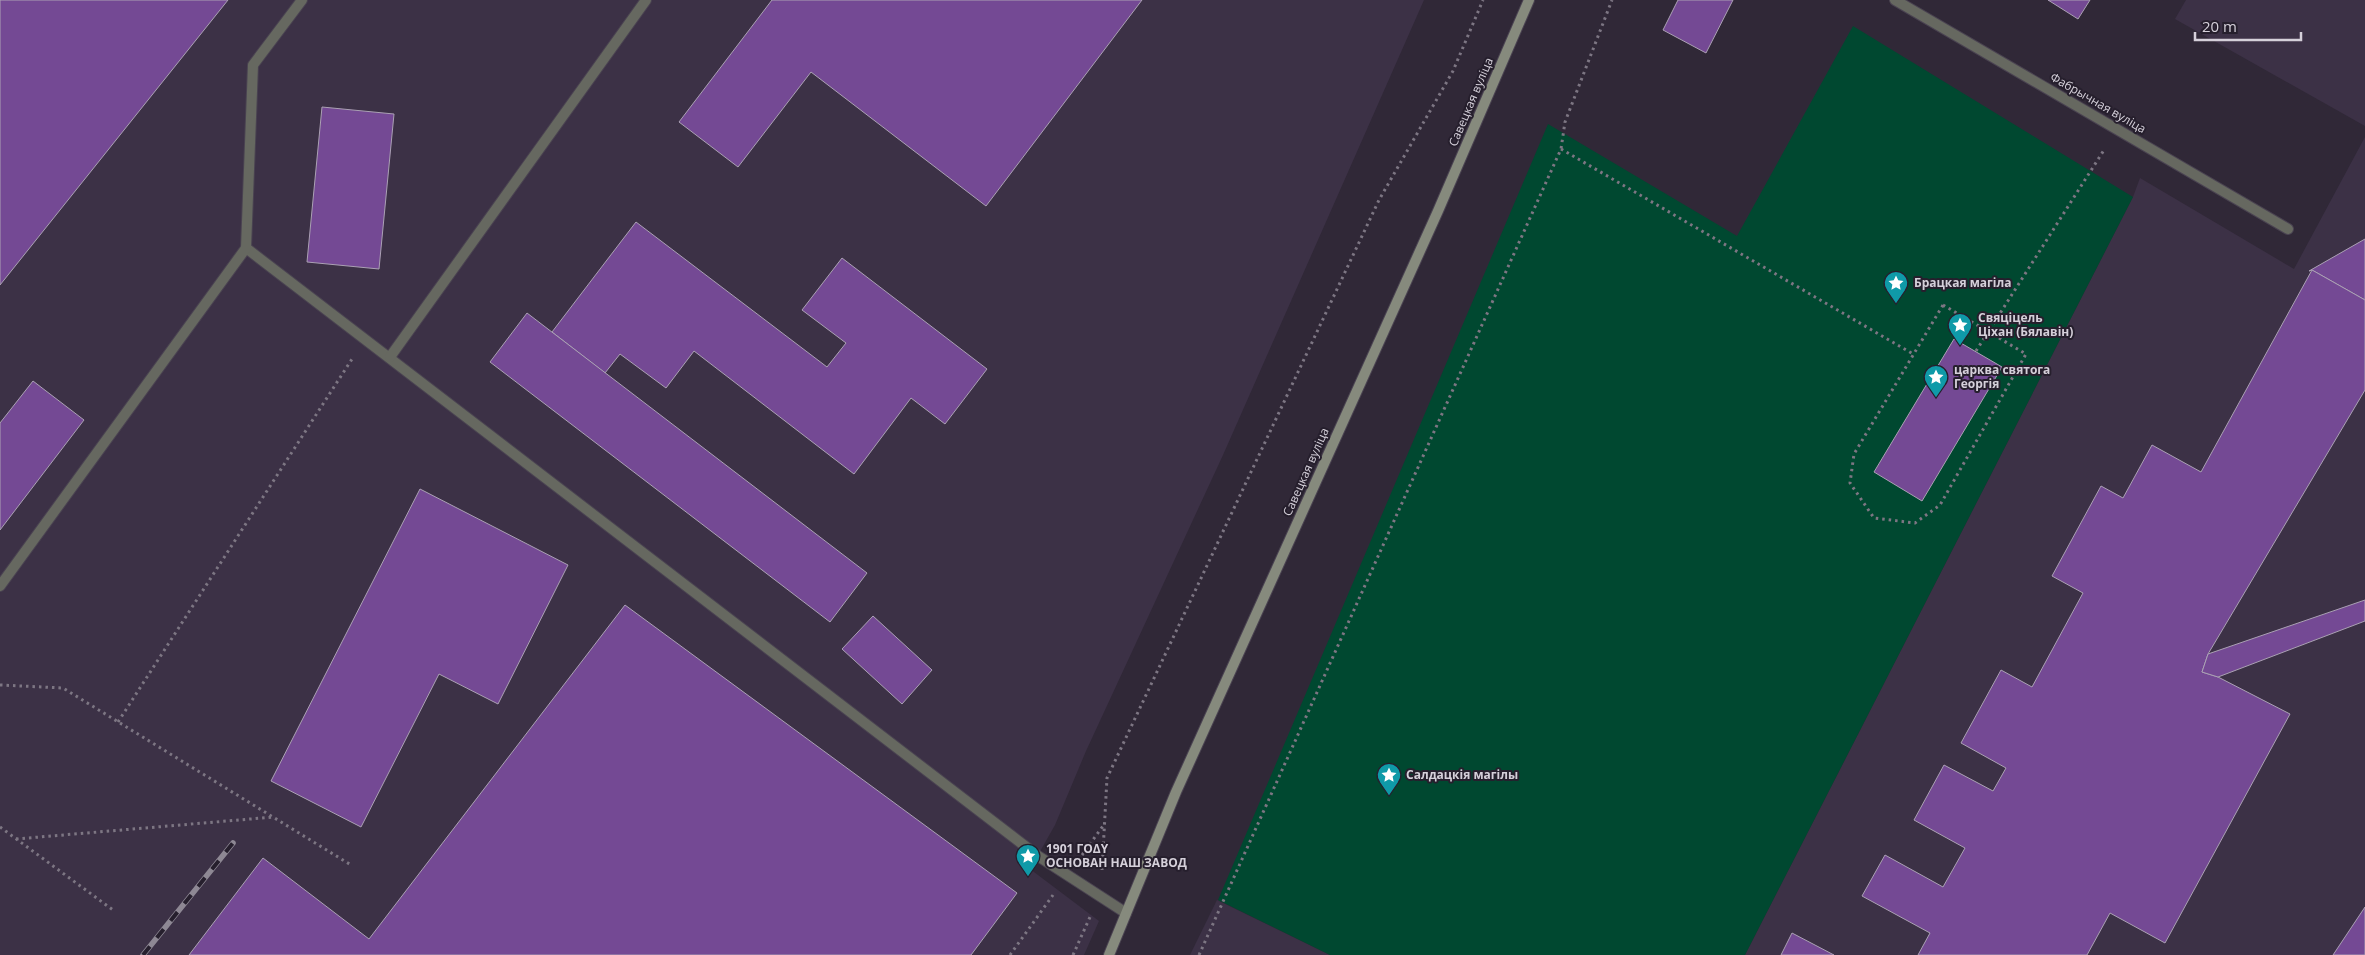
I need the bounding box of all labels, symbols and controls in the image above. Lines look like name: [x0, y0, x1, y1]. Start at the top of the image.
scale bar: [2195, 10, 2301, 42]
text: 20 m: [2202, 16, 2237, 36]
street label: Савецкая вуліца: [1444, 55, 1497, 149]
street label: Фабрычная вуліца: [2047, 68, 2149, 137]
place icon: Брацкая магіла: [1883, 270, 1909, 304]
place label: Брацкая магіла: [1914, 274, 2011, 291]
place label: Свяціцель Ціхан (Бялавін): [1978, 309, 2073, 340]
place icon: Свяціцель Ціхан (Бялавін): [1947, 312, 1973, 346]
place label: царква святога Георгія: [1954, 361, 2050, 392]
place icon: царква святога Георгія: [1923, 364, 1949, 398]
street label: Савецкая вуліца: [1278, 425, 1333, 519]
place icon: Салдацкія магілы: [1376, 762, 1402, 796]
place label: Салдацкія магілы: [1406, 766, 1518, 783]
place label: 1901 ΓΟΔΥ ОСНОВАН НАШ ЗАВОД: [1046, 840, 1187, 871]
place icon: 1901 ΓΟΔΥ ОСНОВАН НАШ ЗАВОД: [1015, 843, 1041, 877]

